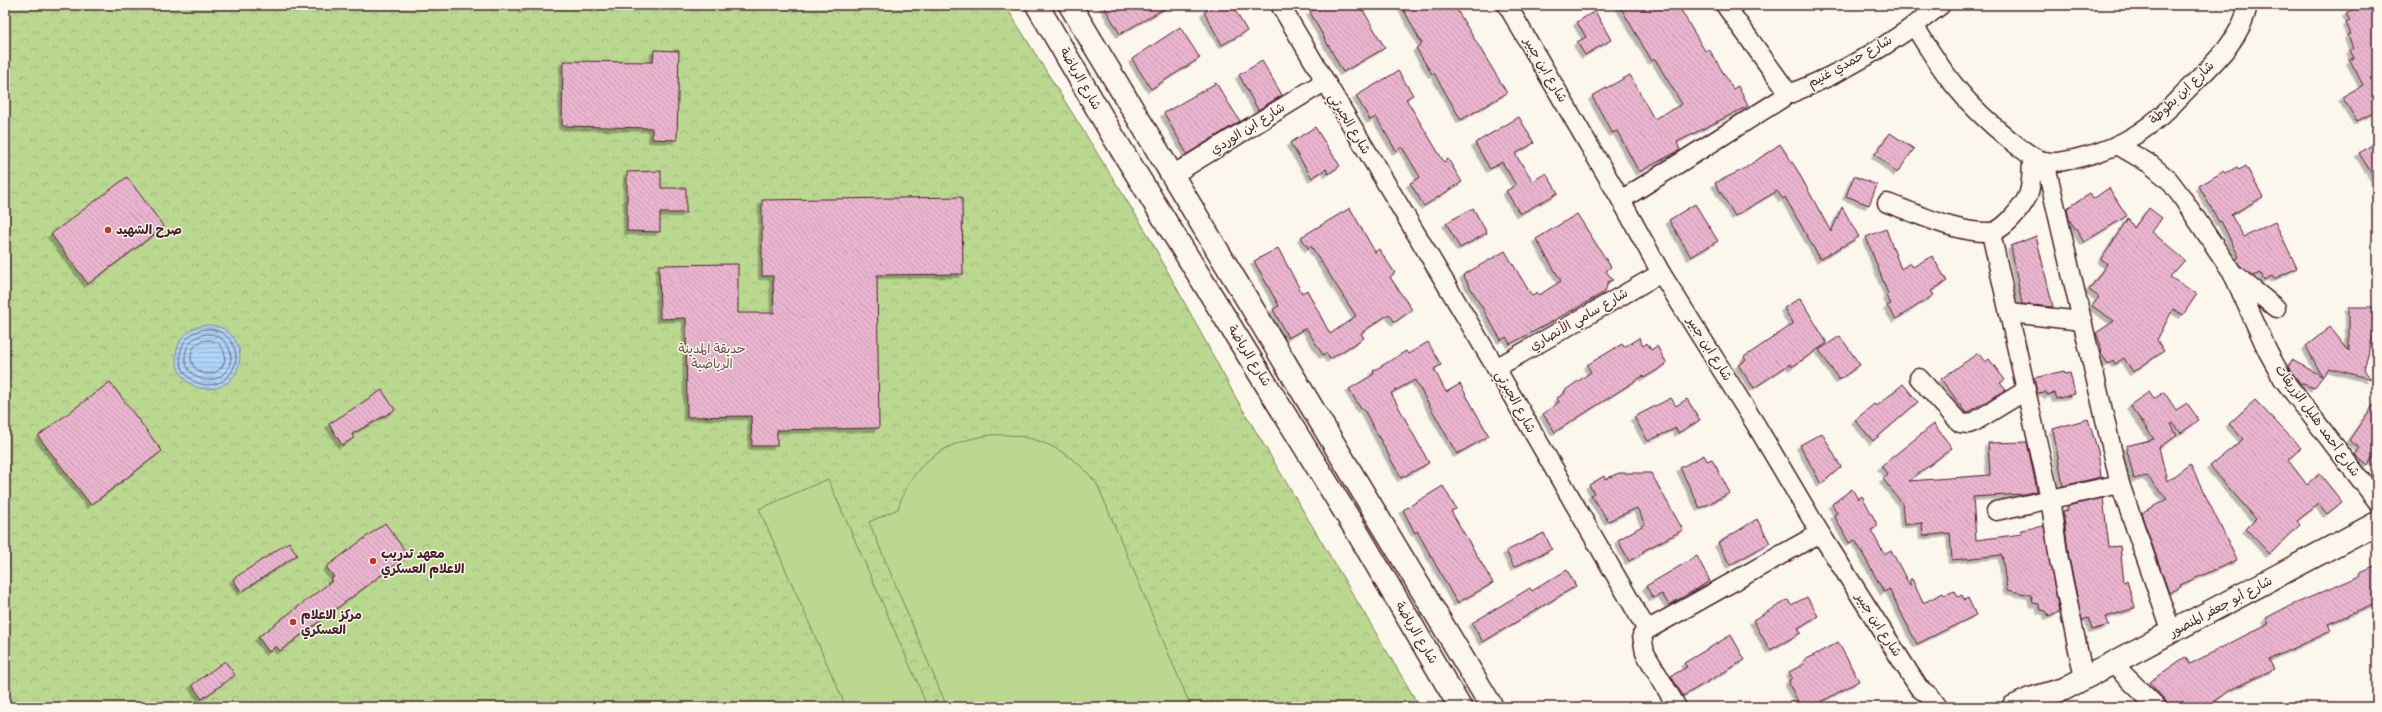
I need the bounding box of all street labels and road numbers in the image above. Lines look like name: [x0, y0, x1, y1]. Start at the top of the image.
street label: شارع حمدي غنيم: [1805, 32, 1896, 93]
street label: شارع ابن جبير: [1519, 33, 1571, 106]
street label: شارع الرياضة: [1055, 45, 1105, 113]
street label: شارع ابن بطوطة: [2146, 58, 2218, 128]
street label: شارع الجبرتي: [1322, 90, 1374, 159]
street label: شارع ابن الوردي: [1207, 99, 1289, 159]
street label: شارع سامي الأنصاري: [1526, 284, 1632, 357]
street label: شارع ابن جبير: [1682, 313, 1736, 384]
street label: شارع الرياضة: [1223, 322, 1275, 390]
street label: شارع أحمد هليل الزريقات: [2271, 362, 2363, 480]
street label: شارع الجبرتي: [1489, 368, 1539, 437]
street label: شارع أبو جعفر المنصور: [2166, 573, 2275, 642]
street label: شارع ابن جبير: [1850, 589, 1905, 660]
street label: شارع الرياضة: [1391, 599, 1441, 667]

